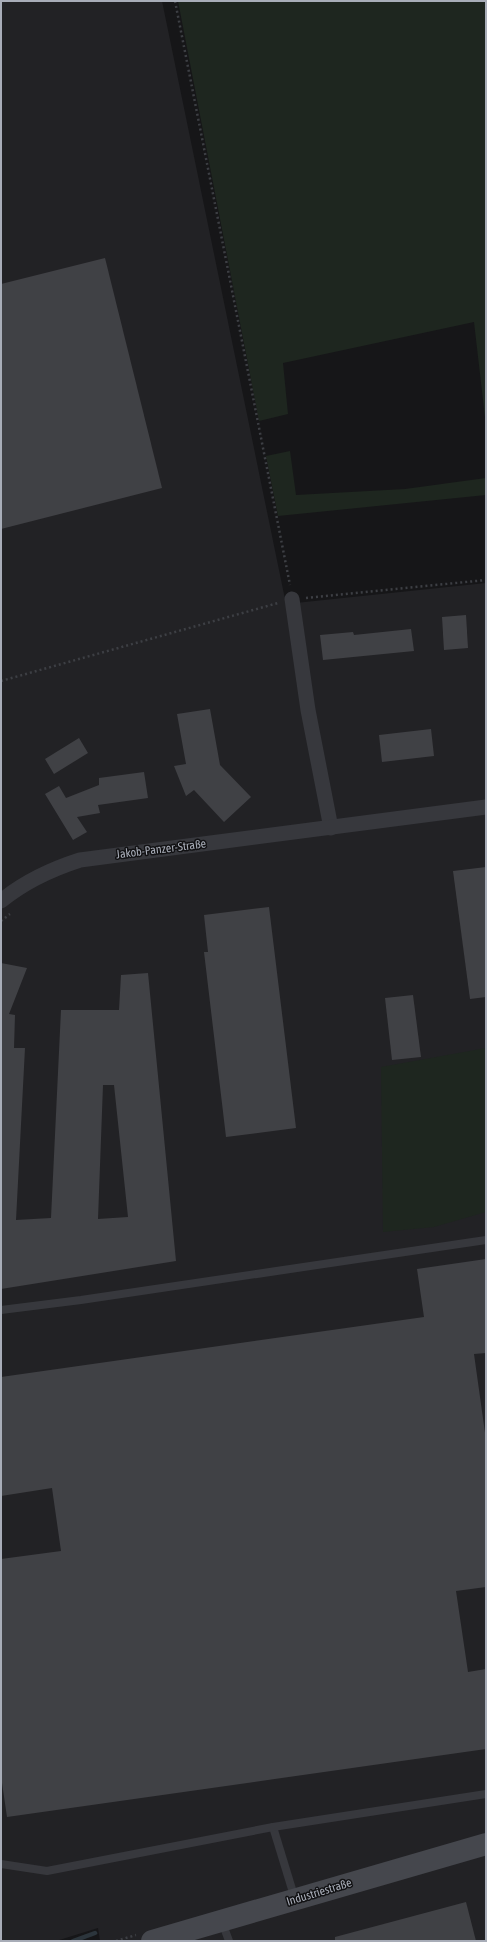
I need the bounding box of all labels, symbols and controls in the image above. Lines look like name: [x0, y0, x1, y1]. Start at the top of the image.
street label: Jakob-Panzer-Straße: [115, 837, 207, 861]
street label: Industriestraße: [285, 1875, 353, 1909]

